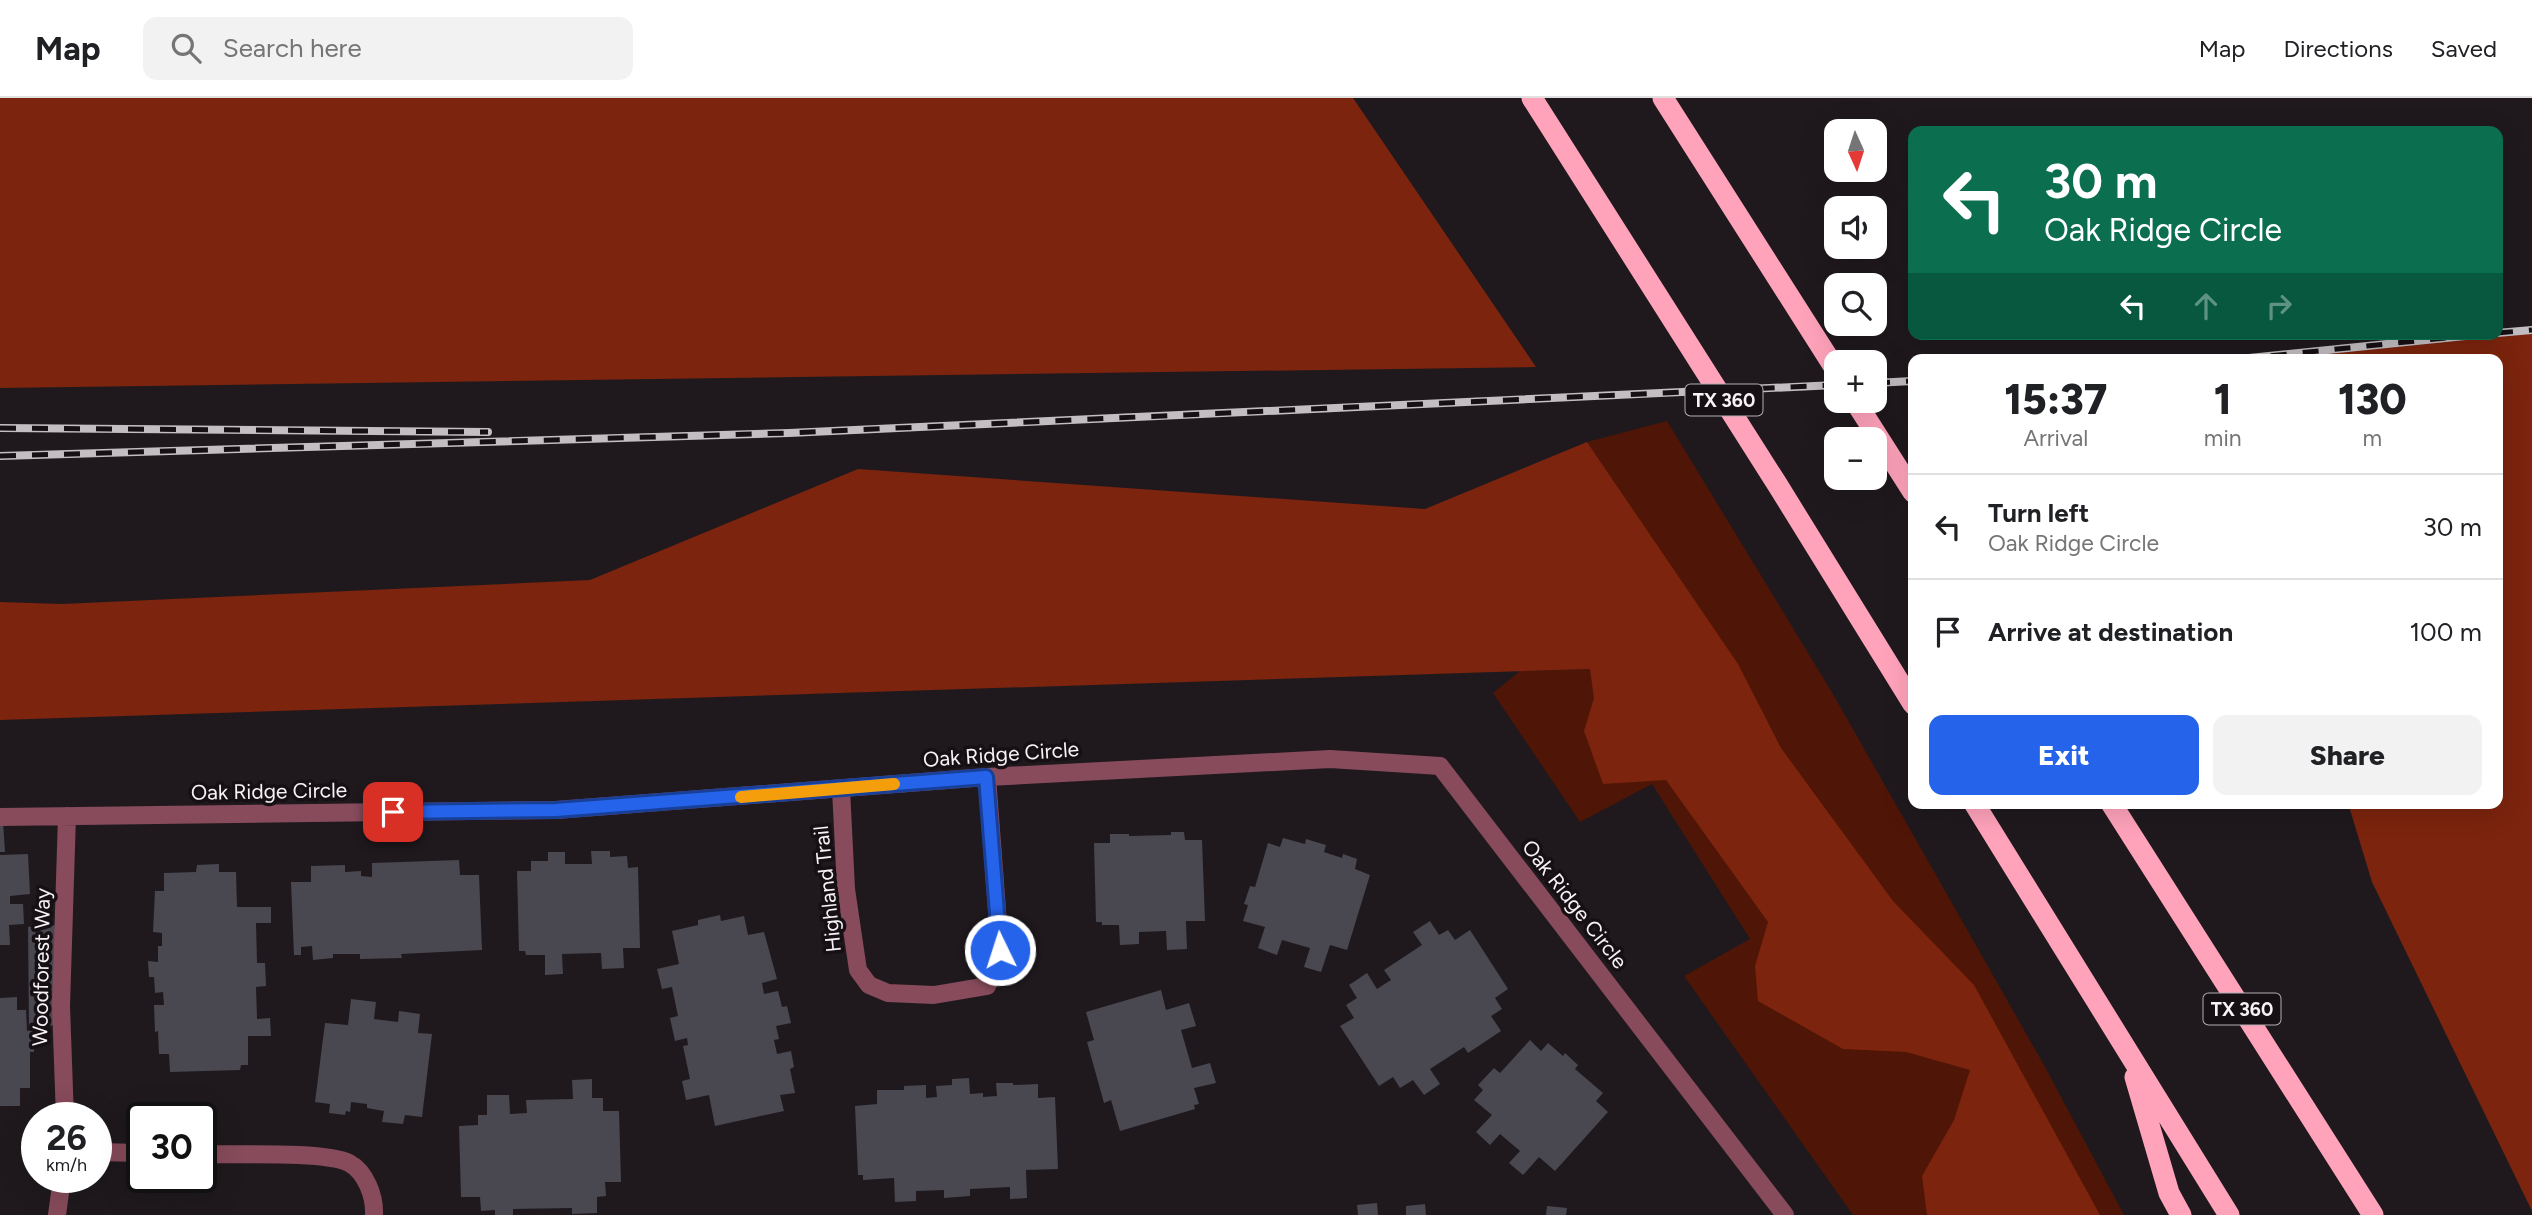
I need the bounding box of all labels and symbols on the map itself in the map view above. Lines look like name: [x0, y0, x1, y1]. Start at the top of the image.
north arrow: [1824, 119, 1886, 182]
road number: TX 360: [1686, 384, 1762, 416]
street label: Oak Ridge Circle: [922, 736, 1080, 772]
street label: Oak Ridge Circle: [191, 777, 347, 805]
pin: [363, 782, 423, 842]
street label: Highland Trail: [808, 824, 846, 954]
street label: Oak Ridge Circle: [1517, 835, 1633, 973]
street label: Woodforest Way: [27, 888, 55, 1046]
position arrow: [963, 913, 1037, 987]
road number: TX 360: [2204, 994, 2280, 1024]
speed limit sign: 30: [126, 1102, 217, 1193]

